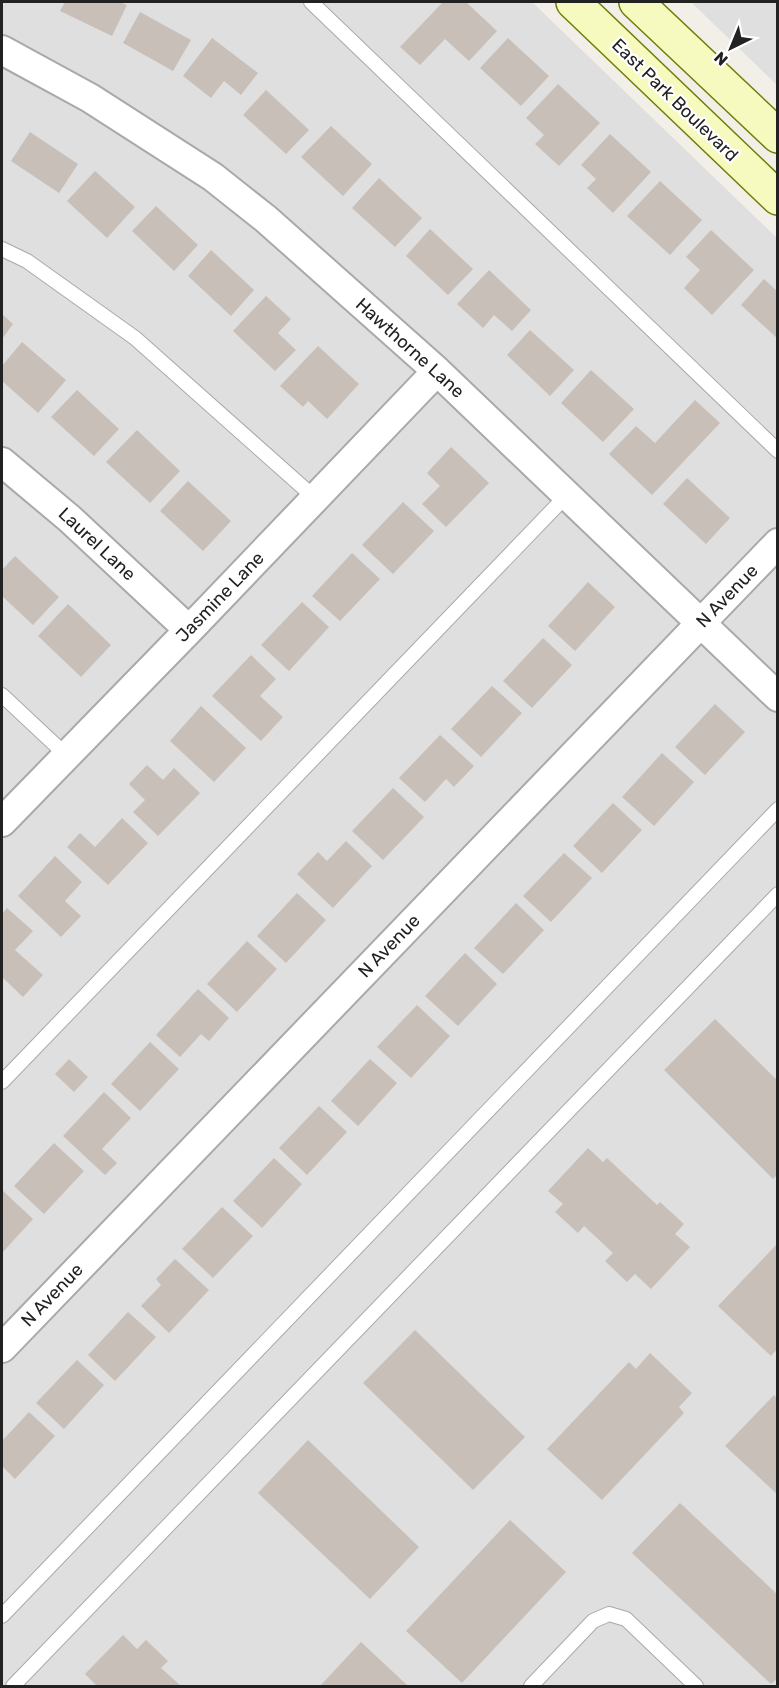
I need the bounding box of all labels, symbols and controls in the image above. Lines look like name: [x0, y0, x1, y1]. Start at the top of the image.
north arrow: [701, 18, 761, 78]
street label: East Park Boulevard: [607, 34, 743, 166]
text: N: [710, 48, 732, 69]
street label: Hawthorne Lane: [351, 293, 469, 403]
street label: Laurel Lane: [54, 503, 140, 585]
street label: Jasmine Lane: [171, 547, 269, 647]
street label: N Avenue: [691, 560, 763, 632]
street label: N Avenue: [353, 910, 425, 982]
street label: N Avenue: [16, 1259, 88, 1331]

